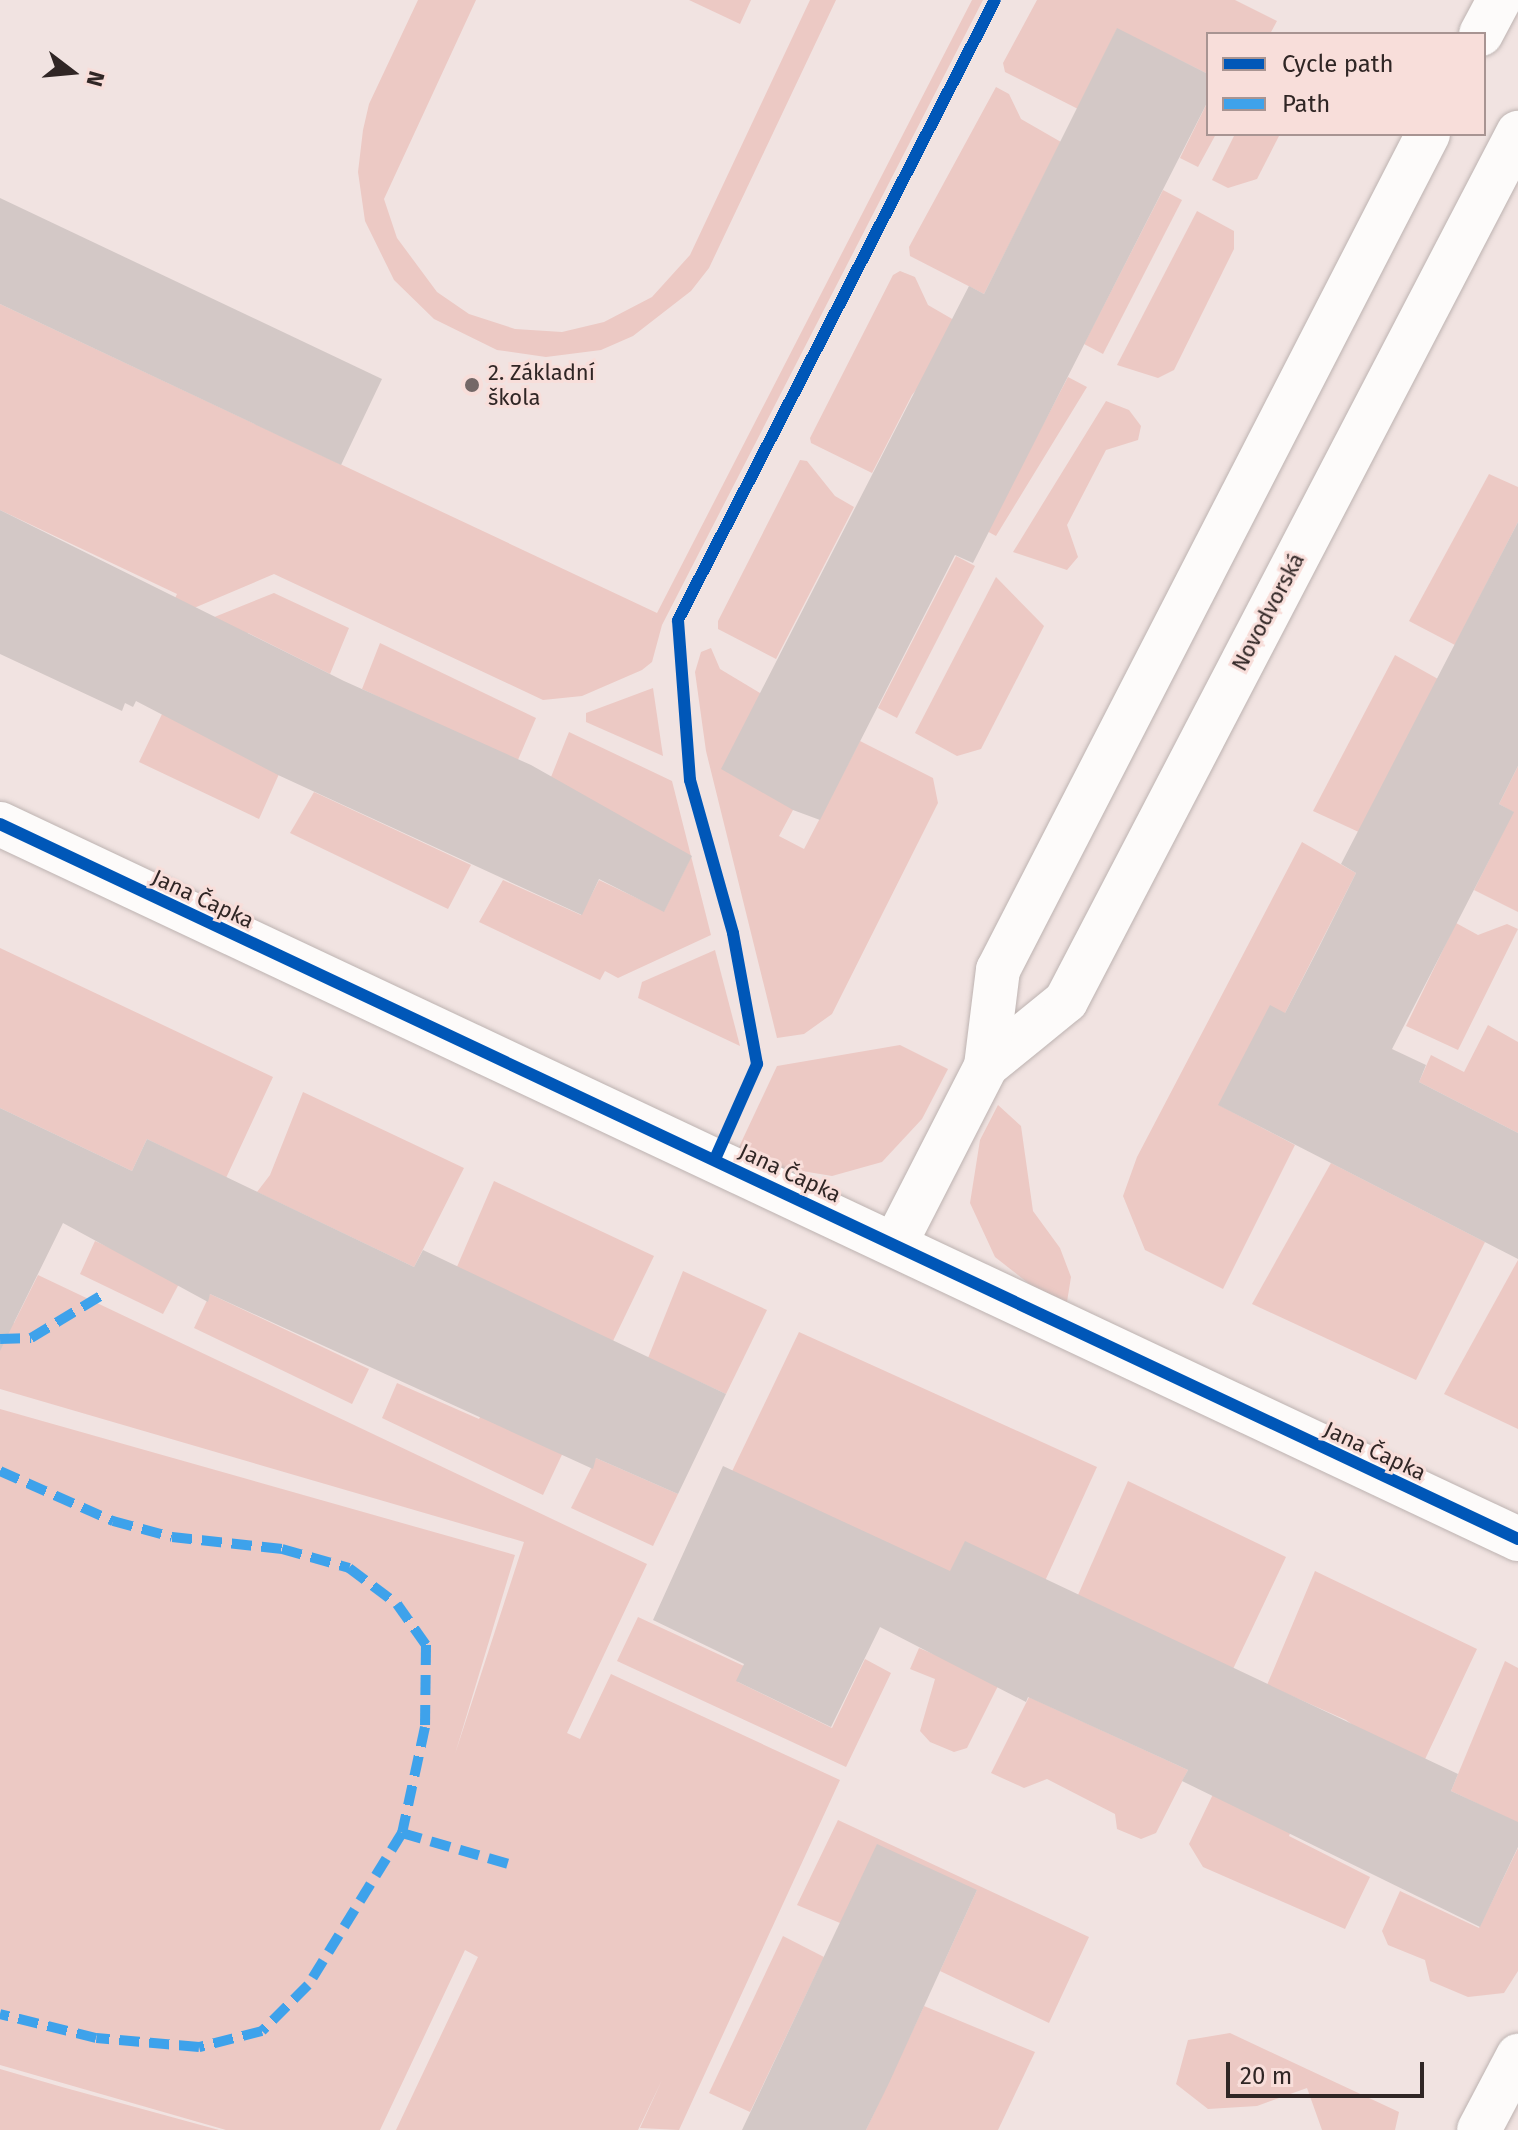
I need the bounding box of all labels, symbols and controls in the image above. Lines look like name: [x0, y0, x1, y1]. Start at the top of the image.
north arrow: [32, 32, 112, 112]
legend: [1206, 32, 1486, 136]
text: Cycle path: [1282, 50, 1394, 78]
text: N: [81, 68, 111, 89]
text: Path: [1282, 90, 1330, 118]
place label: 2. Základní škola: [488, 359, 595, 410]
marker: 2. Základní škola: [463, 376, 481, 394]
street label: Novodvorská: [1226, 549, 1310, 675]
street label: Jana Čapka: [148, 864, 258, 934]
street label: Jana Čapka: [735, 1138, 845, 1208]
street label: Jana Čapka: [1320, 1416, 1430, 1486]
scale bar: [1230, 2046, 1428, 2096]
text: 20 m: [1240, 2062, 1292, 2090]

